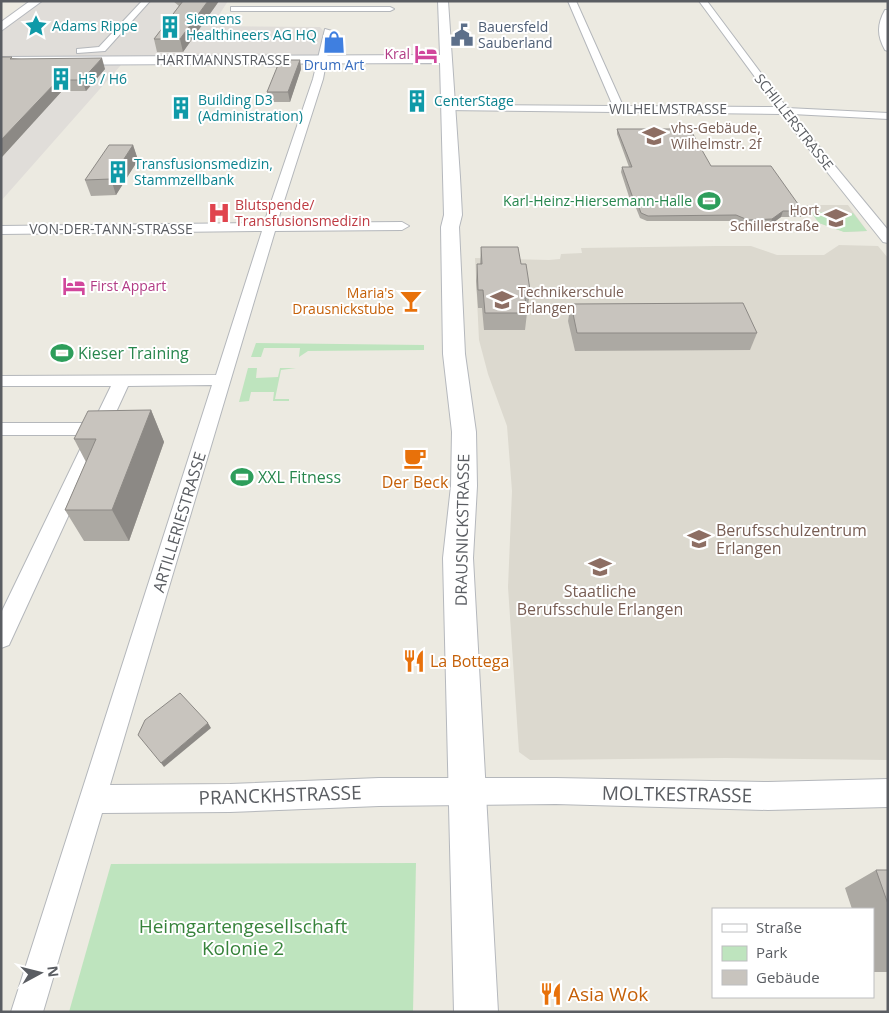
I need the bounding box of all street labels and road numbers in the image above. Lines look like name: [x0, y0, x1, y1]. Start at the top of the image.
street label: HARTMANNSTRASSE: [156, 50, 290, 69]
street label: SCHILLERSTRASSE: [751, 69, 838, 174]
street label: WILHELMSTRASSE: [609, 99, 727, 118]
street label: VON-DER-TANN-STRASSE: [29, 219, 193, 238]
street label: ARTILLERIESTRASSE: [147, 449, 211, 595]
street label: DRAUSNICKSTRASSE: [450, 454, 474, 606]
street label: PRANCKHSTRASSE: [198, 779, 362, 811]
street label: MOLTKESTRASSE: [602, 780, 752, 808]

